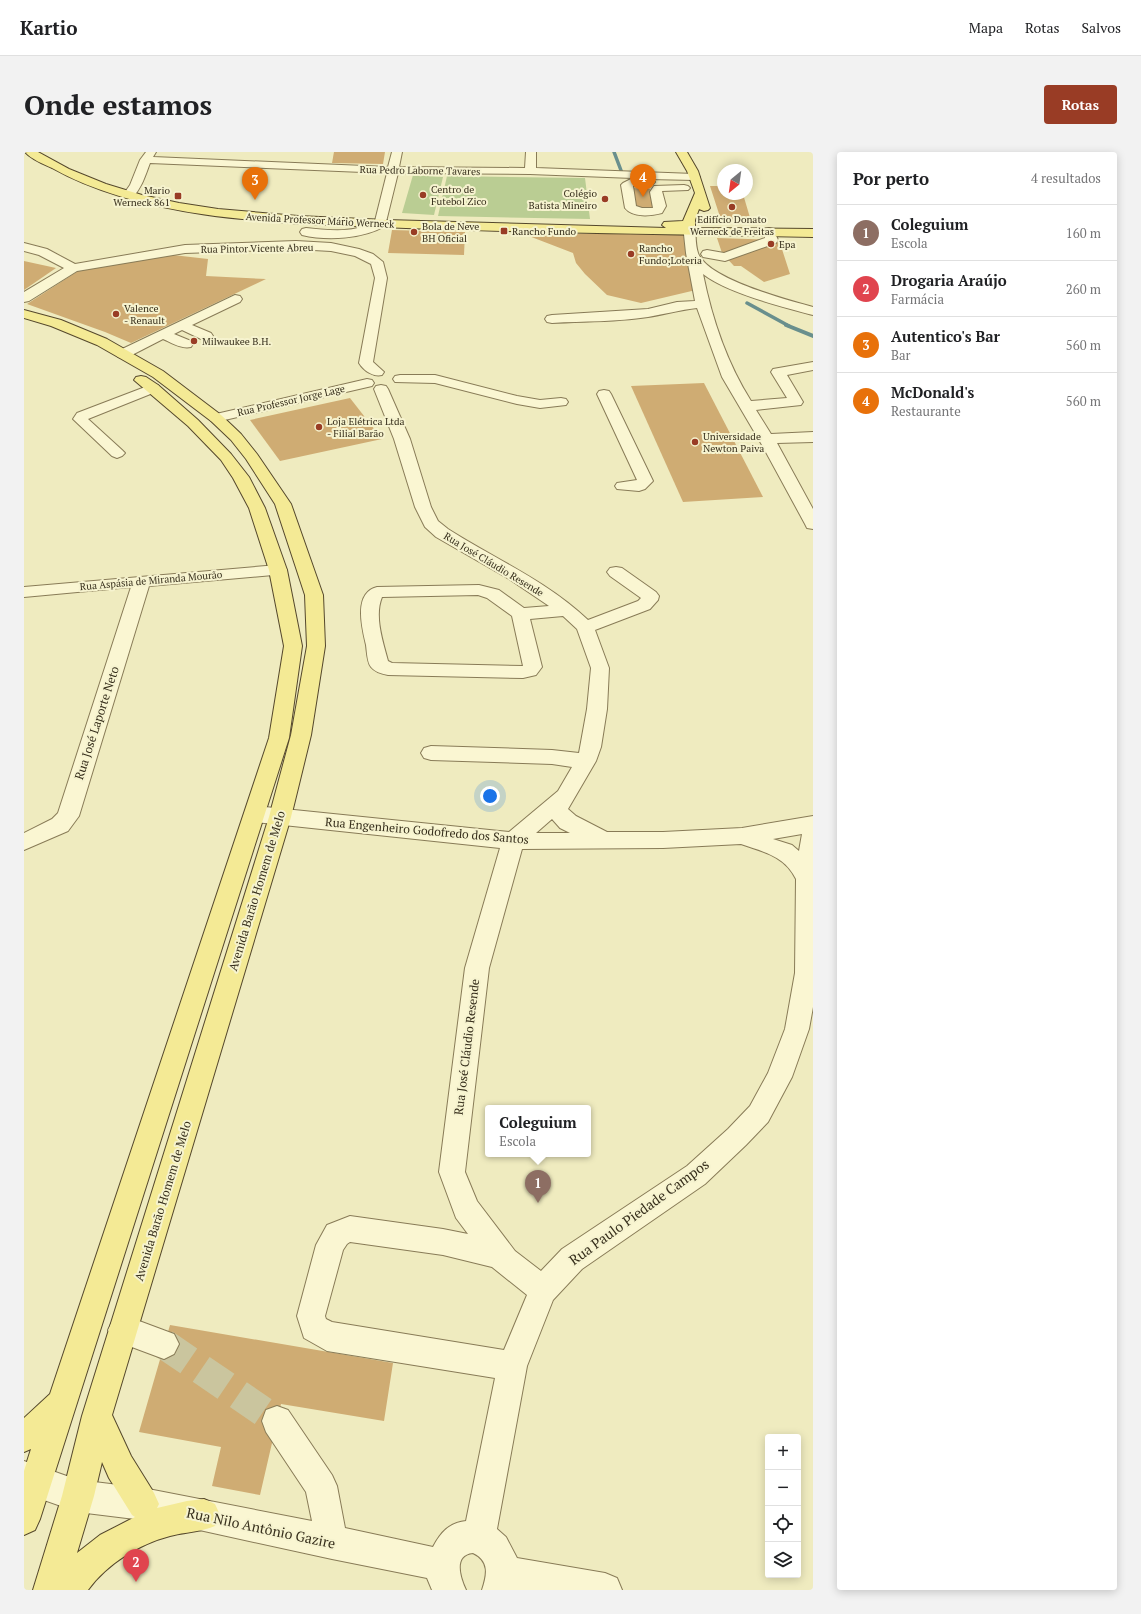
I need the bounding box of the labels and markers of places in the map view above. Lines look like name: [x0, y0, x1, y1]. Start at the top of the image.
pin: 4: [630, 164, 656, 197]
pin: 3: [242, 167, 268, 200]
place label: Centro de Futebol Zico: [431, 183, 487, 208]
place label: Mario Werneck 861: [113, 184, 170, 209]
place label: Colégio Batista Mineiro: [529, 187, 597, 212]
marker: Centro de Futebol Zico: [418, 190, 428, 200]
marker: Mario Werneck 861: [173, 191, 183, 201]
marker: Colégio Batista Mineiro: [600, 194, 610, 204]
marker: Edifício Donato Werneck de Freitas: [727, 202, 737, 212]
place label: Edifício Donato Werneck de Freitas: [690, 213, 774, 238]
place label: Bola de Neve BH Oficial: [422, 220, 479, 245]
place label: Rancho Fundo: [512, 225, 577, 238]
marker: Rancho Fundo: [499, 226, 509, 236]
marker: Bola de Neve BH Oficial: [409, 227, 419, 237]
place label: Epa: [779, 238, 796, 251]
marker: Epa: [766, 239, 776, 249]
place label: Rancho Fundo;Loteria: [639, 242, 702, 267]
marker: Rancho Fundo;Loteria: [626, 249, 636, 259]
place label: Valence - Renault: [124, 302, 165, 327]
marker: Valence - Renault: [111, 309, 121, 319]
place label: Milwaukee B.H.: [202, 335, 272, 348]
marker: Milwaukee B.H.: [189, 336, 199, 346]
place label: Loja Elétrica Ltda - Filial Barão: [327, 415, 405, 440]
marker: Loja Elétrica Ltda - Filial Barão: [314, 422, 324, 432]
place label: Universidade Newton Paiva: [703, 430, 764, 455]
marker: Universidade Newton Paiva: [690, 437, 700, 447]
pin: 1: [525, 1170, 551, 1203]
pin: 2: [123, 1549, 149, 1582]

